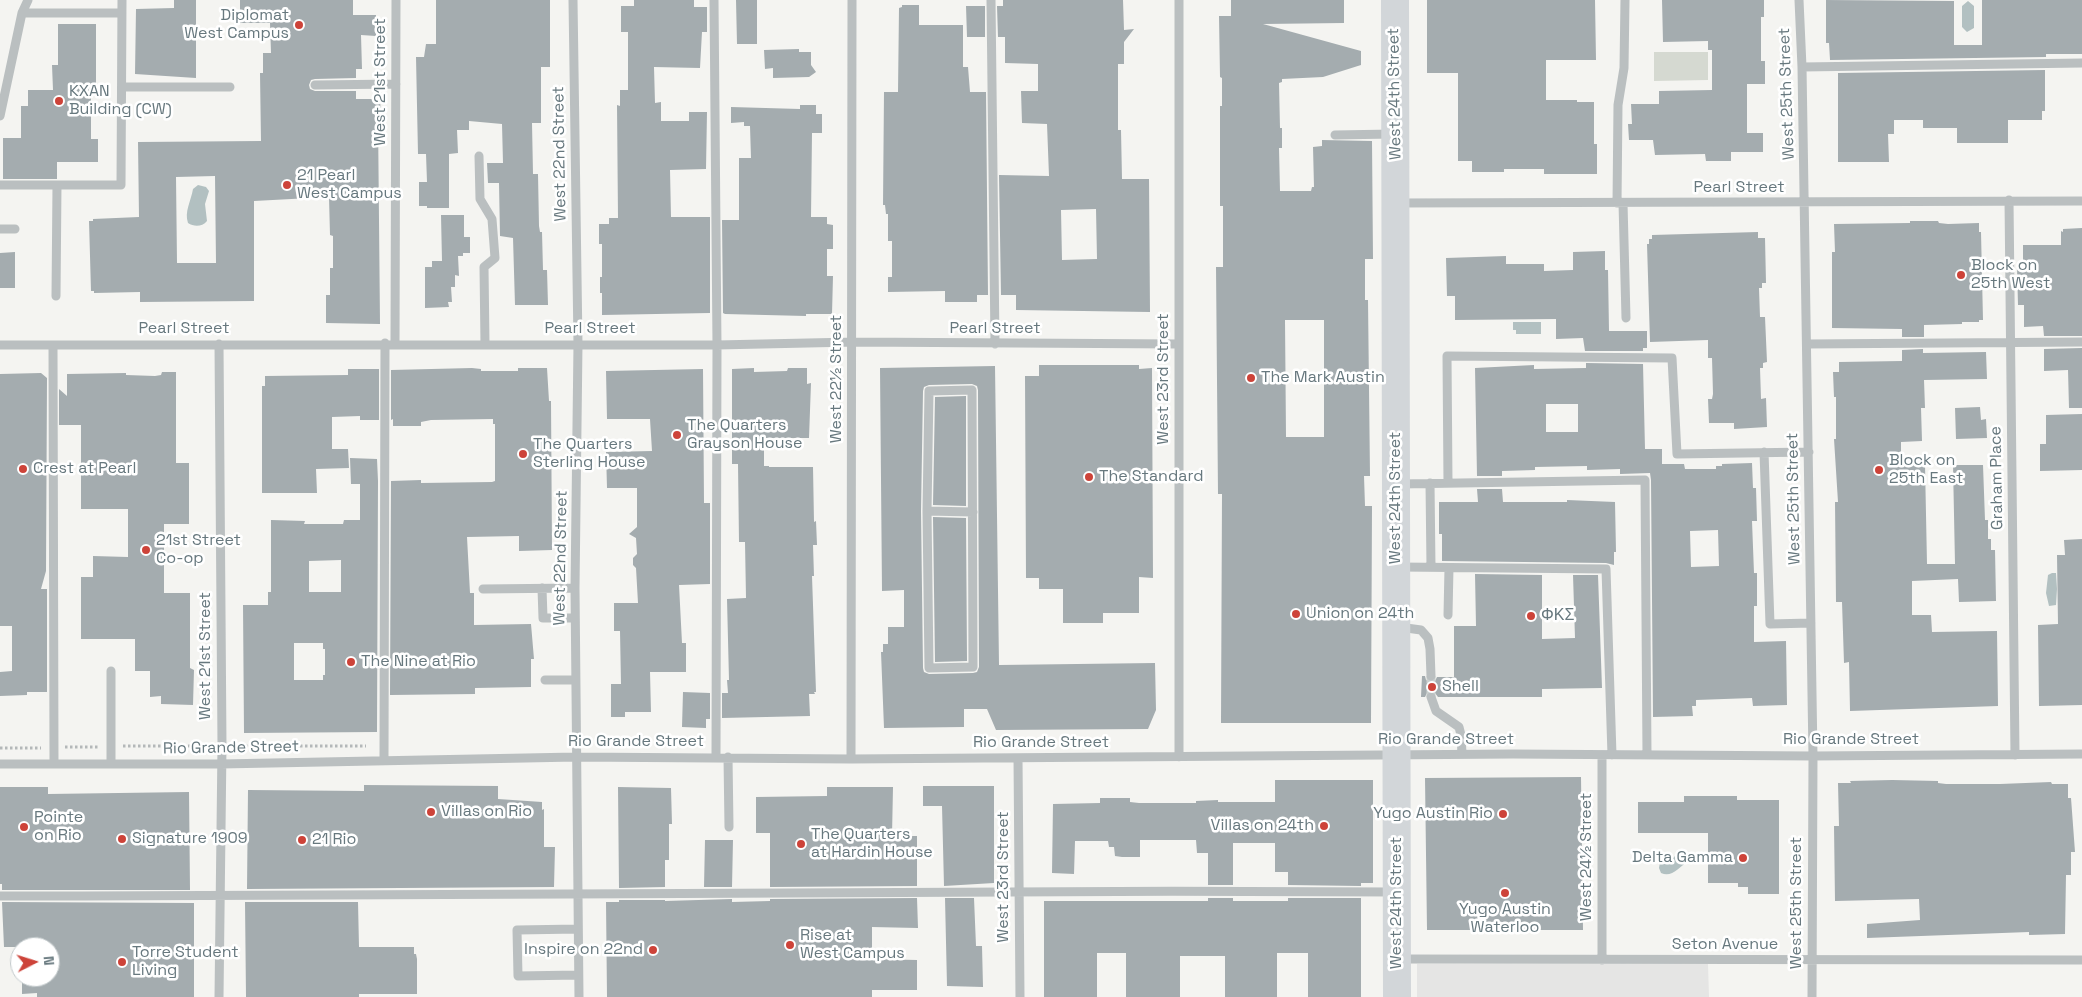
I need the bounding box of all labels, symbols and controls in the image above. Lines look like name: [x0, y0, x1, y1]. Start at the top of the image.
place label: Diplomat West Campus: [184, 6, 289, 44]
street label: West 21st Street: [371, 18, 391, 146]
marker: Diplomat West Campus: [293, 19, 305, 31]
street label: West 24th Street: [1384, 28, 1406, 160]
street label: West 25th Street: [1775, 28, 1799, 160]
place label: KXAN Building (CW): [69, 82, 172, 120]
street label: West 22nd Street: [549, 86, 571, 222]
marker: KXAN Building (CW): [53, 95, 65, 107]
place label: 21 Pearl West Campus: [297, 166, 402, 204]
street label: Pearl Street: [1694, 178, 1784, 198]
marker: 21 Pearl West Campus: [281, 179, 293, 191]
place label: Block on 25th West: [1971, 256, 2050, 294]
marker: Block on 25th West: [1955, 269, 1967, 281]
street label: West 23rd Street: [1154, 313, 1174, 445]
street label: West 22½ Street: [827, 315, 847, 443]
street label: Pearl Street: [139, 319, 229, 339]
street label: Pearl Street: [545, 319, 635, 339]
street label: Pearl Street: [950, 319, 1040, 339]
place label: The Mark Austin: [1261, 368, 1385, 388]
marker: The Mark Austin: [1245, 372, 1257, 384]
place label: The Quarters Grayson House: [687, 416, 802, 454]
street label: Graham Place: [1986, 426, 2008, 530]
marker: The Quarters Grayson House: [671, 429, 683, 441]
street label: West 24th Street: [1386, 432, 1406, 564]
street label: West 25th Street: [1783, 433, 1805, 565]
place label: The Quarters Sterling House: [533, 435, 645, 473]
marker: The Quarters Sterling House: [517, 448, 529, 460]
place label: Block on 25th East: [1889, 451, 1963, 489]
place label: Crest at Pearl: [33, 459, 136, 479]
marker: Crest at Pearl: [17, 463, 29, 475]
marker: Block on 25th East: [1873, 464, 1885, 476]
place label: The Standard: [1099, 467, 1203, 487]
marker: The Standard: [1083, 471, 1095, 483]
street label: West 22nd Street: [550, 490, 572, 626]
place label: 21st Street Co-op: [156, 531, 241, 569]
marker: 21st Street Co-op: [140, 544, 152, 556]
street label: West 21st Street: [196, 592, 216, 720]
place label: Union on 24th: [1306, 604, 1414, 624]
place label: ΦΚΣ: [1541, 606, 1574, 626]
marker: Union on 24th: [1290, 608, 1302, 620]
marker: ΦΚΣ: [1525, 610, 1537, 622]
place label: The Nine at Rio: [361, 652, 476, 672]
marker: The Nine at Rio: [345, 656, 357, 668]
place label: Shell: [1442, 677, 1479, 697]
marker: Shell: [1426, 681, 1438, 693]
street label: Rio Grande Street: [1378, 730, 1514, 750]
street label: Rio Grande Street: [1783, 730, 1919, 750]
street label: Rio Grande Street: [568, 732, 704, 752]
street label: Rio Grande Street: [973, 733, 1109, 753]
street label: Rio Grande Street: [163, 737, 299, 759]
street label: West 24½ Street: [1577, 793, 1597, 921]
place label: Villas on Rio: [441, 802, 532, 822]
place label: Yugo Austin Rio: [1373, 804, 1493, 824]
marker: Villas on Rio: [425, 806, 437, 818]
place label: Pointe on Rio: [34, 808, 83, 846]
marker: Yugo Austin Rio: [1497, 808, 1509, 820]
street label: West 23rd Street: [994, 811, 1014, 943]
place label: Villas on 24th: [1211, 816, 1314, 836]
marker: Villas on 24th: [1318, 820, 1330, 832]
marker: Pointe on Rio: [18, 821, 30, 833]
place label: The Quarters at Hardin House: [811, 825, 933, 863]
place label: Signature 1909: [132, 829, 248, 849]
place label: 21 Rio: [312, 830, 356, 850]
marker: Signature 1909: [116, 833, 128, 845]
marker: 21 Rio: [296, 834, 308, 846]
street label: West 24th Street: [1387, 837, 1407, 969]
street label: West 25th Street: [1787, 837, 1807, 969]
marker: The Quarters at Hardin House: [795, 838, 807, 850]
place label: Delta Gamma: [1632, 848, 1733, 868]
marker: Delta Gamma: [1737, 852, 1749, 864]
marker: Yugo Austin Waterloo: [1499, 887, 1511, 899]
place label: Yugo Austin Waterloo: [1459, 900, 1551, 938]
place label: Rise at West Campus: [800, 926, 905, 964]
street label: Seton Avenue: [1672, 935, 1778, 955]
north arrow: [10, 937, 60, 987]
marker: Rise at West Campus: [784, 939, 796, 951]
place label: Inspire on 22nd: [524, 940, 643, 960]
place label: Torre Student Living: [132, 943, 239, 981]
marker: Inspire on 22nd: [647, 944, 659, 956]
text: N: [40, 955, 58, 966]
marker: Torre Student Living: [116, 956, 128, 968]

